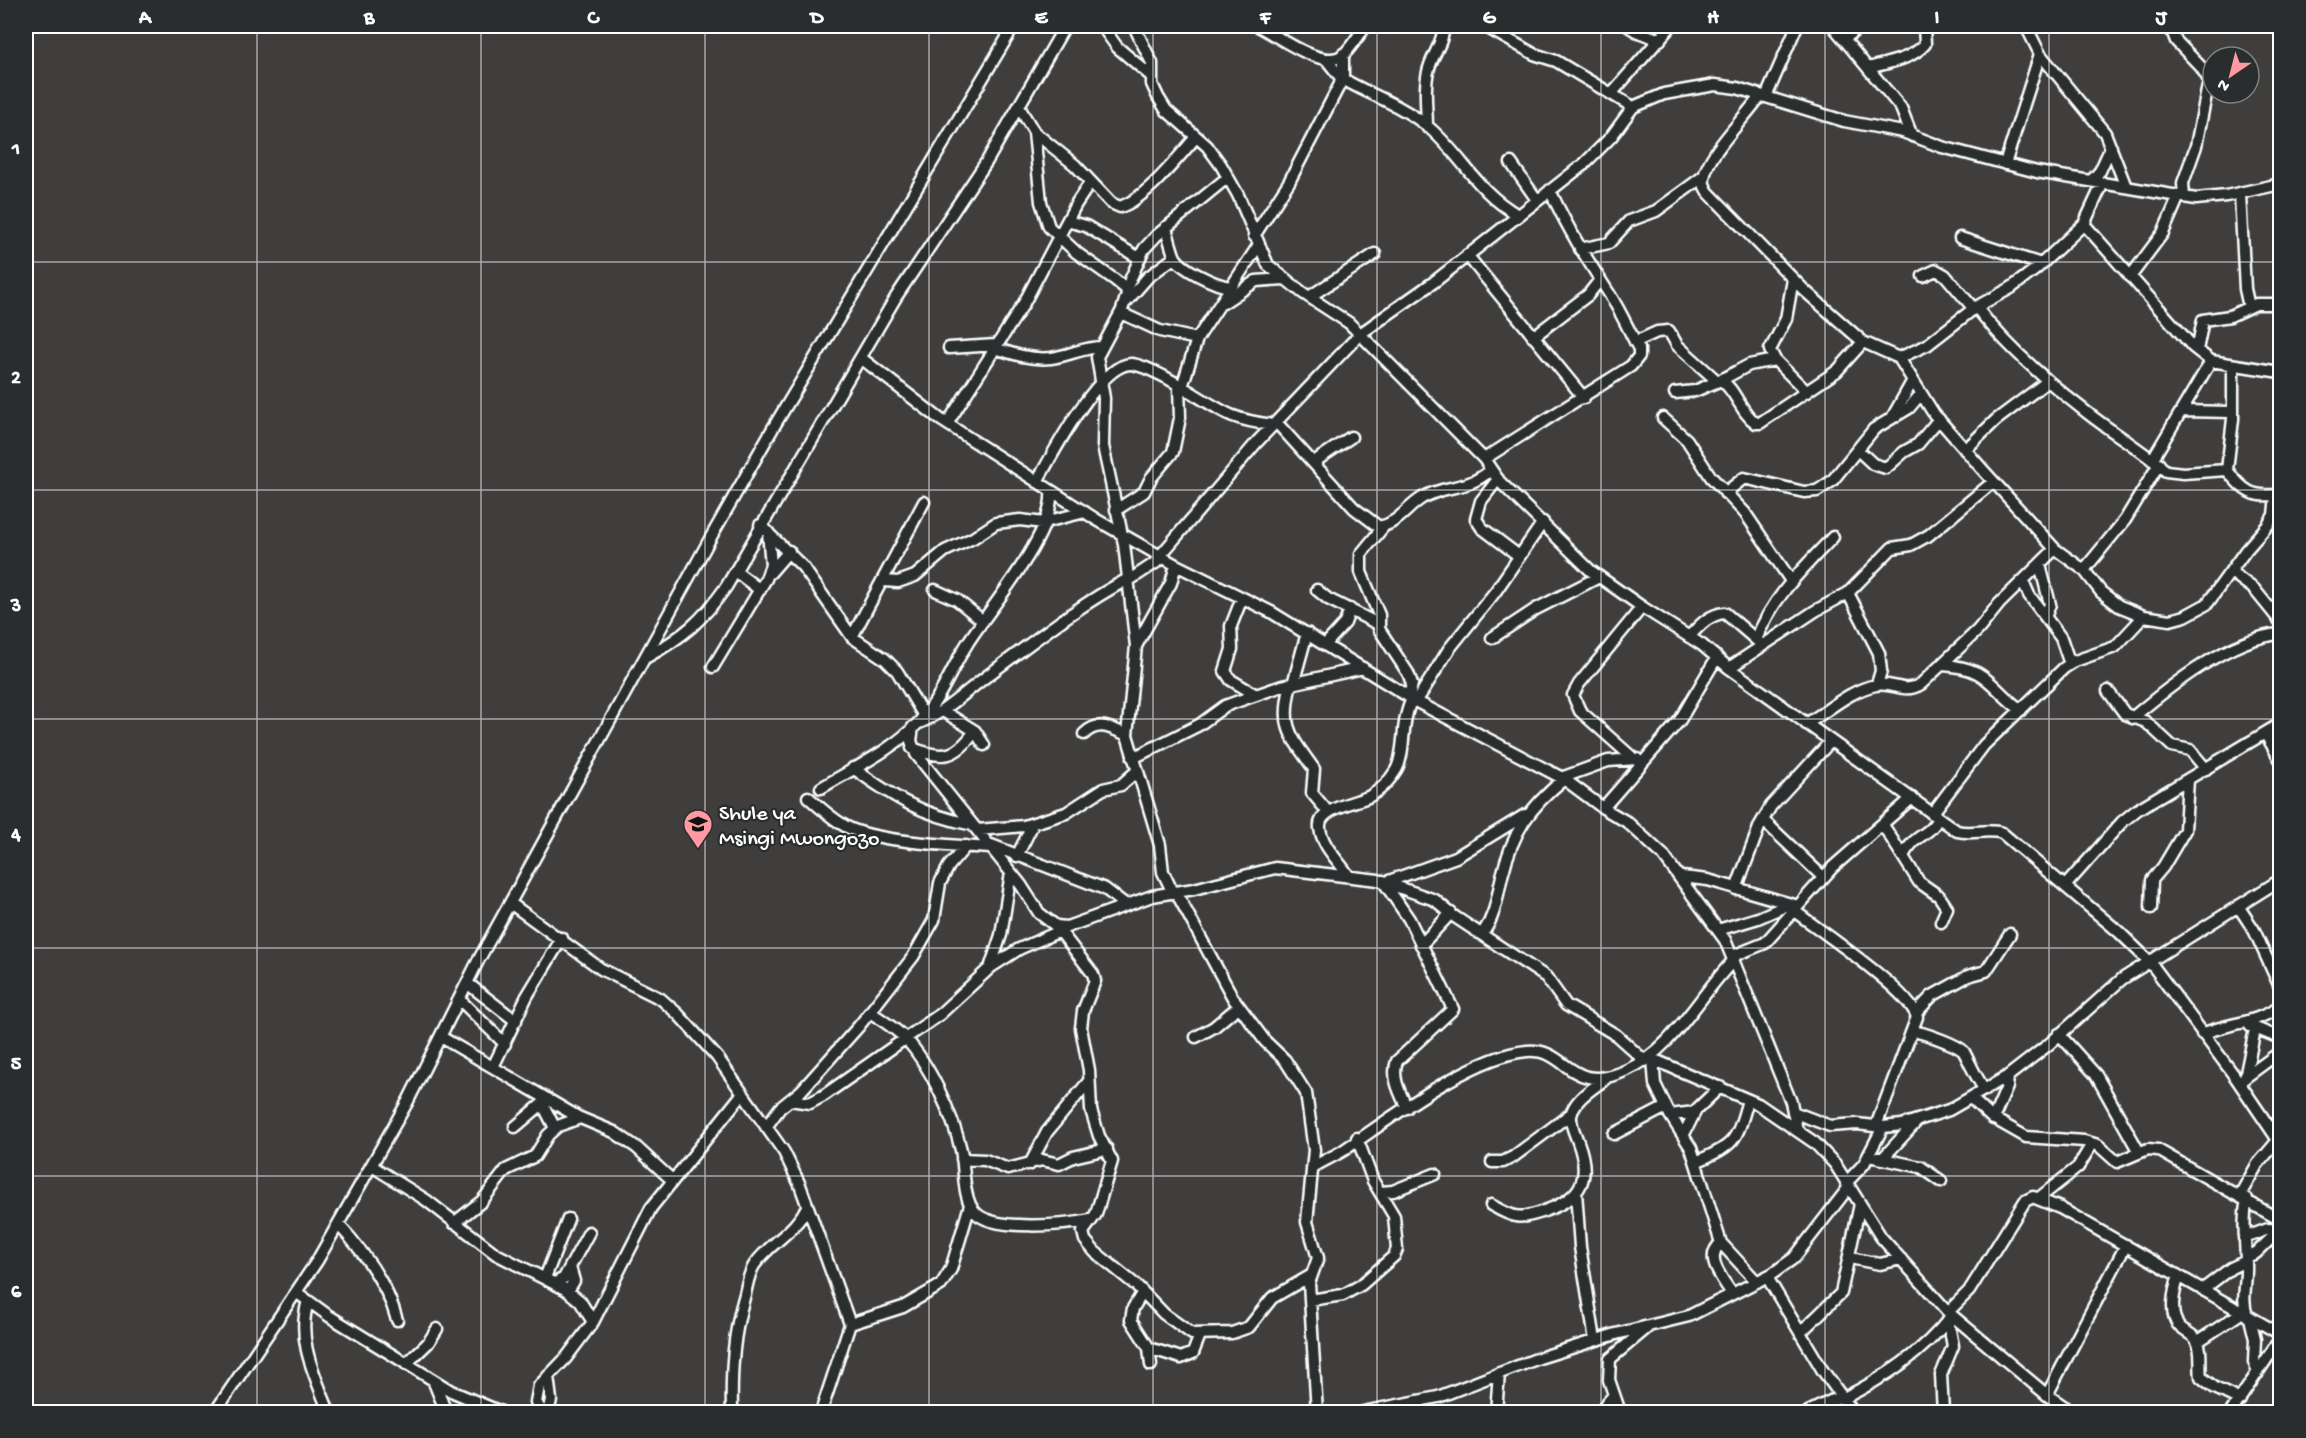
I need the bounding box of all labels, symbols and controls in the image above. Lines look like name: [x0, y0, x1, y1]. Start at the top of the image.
text: A: [138, 8, 153, 31]
text: B: [363, 8, 375, 31]
text: C: [587, 8, 601, 31]
text: D: [808, 8, 824, 31]
text: E: [1035, 8, 1049, 31]
text: F: [1259, 8, 1272, 31]
text: G: [1483, 8, 1497, 31]
text: H: [1707, 8, 1719, 31]
text: I: [1935, 8, 1940, 31]
text: J: [2155, 8, 2168, 31]
north arrow: [2201, 45, 2261, 105]
text: N: [2214, 73, 2234, 95]
text: 1: [11, 139, 20, 162]
text: 2: [11, 368, 21, 391]
text: 3: [10, 596, 21, 619]
place label: Shule ya Msingi Mwongozo: [719, 802, 879, 853]
school or university icon: Shule ya Msingi Mwongozo: [682, 808, 714, 850]
text: 4: [10, 825, 21, 848]
text: 5: [11, 1054, 22, 1077]
text: 6: [11, 1282, 22, 1305]

